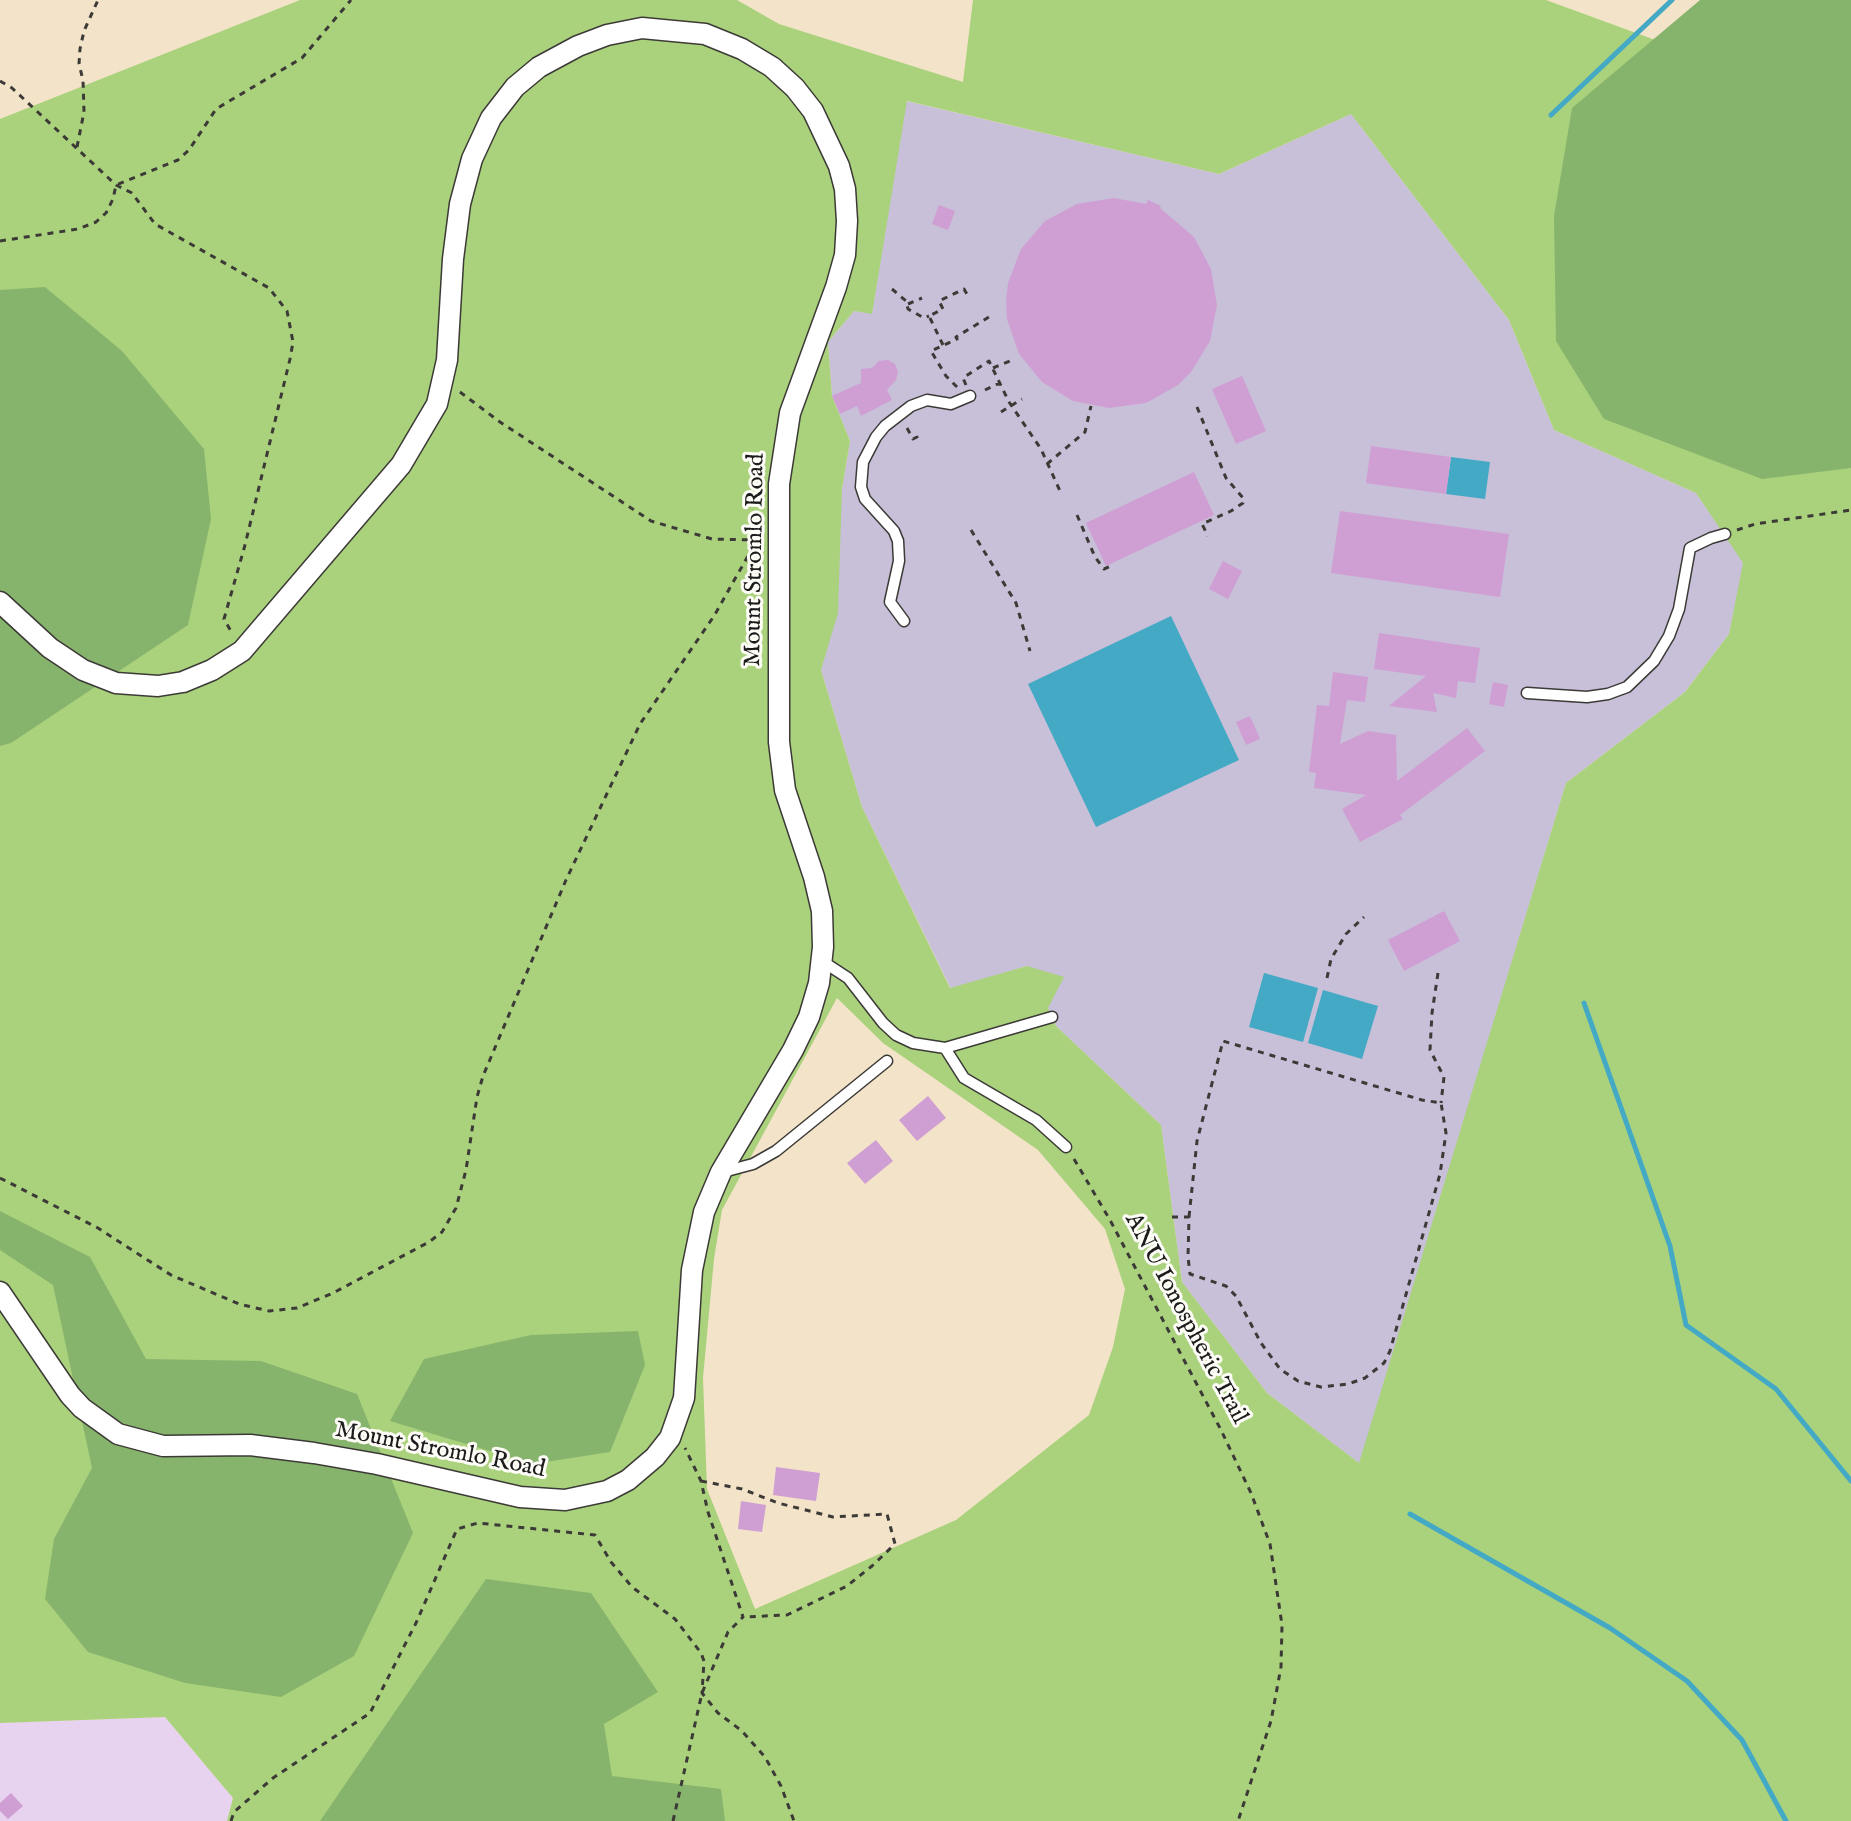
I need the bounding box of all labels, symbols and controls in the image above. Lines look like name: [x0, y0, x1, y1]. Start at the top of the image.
street label: Mount Stromlo Road: [740, 453, 772, 667]
street label: ANU Ionospheric Trail: [1117, 1209, 1253, 1429]
street label: Mount Stromlo Road: [332, 1416, 548, 1486]

